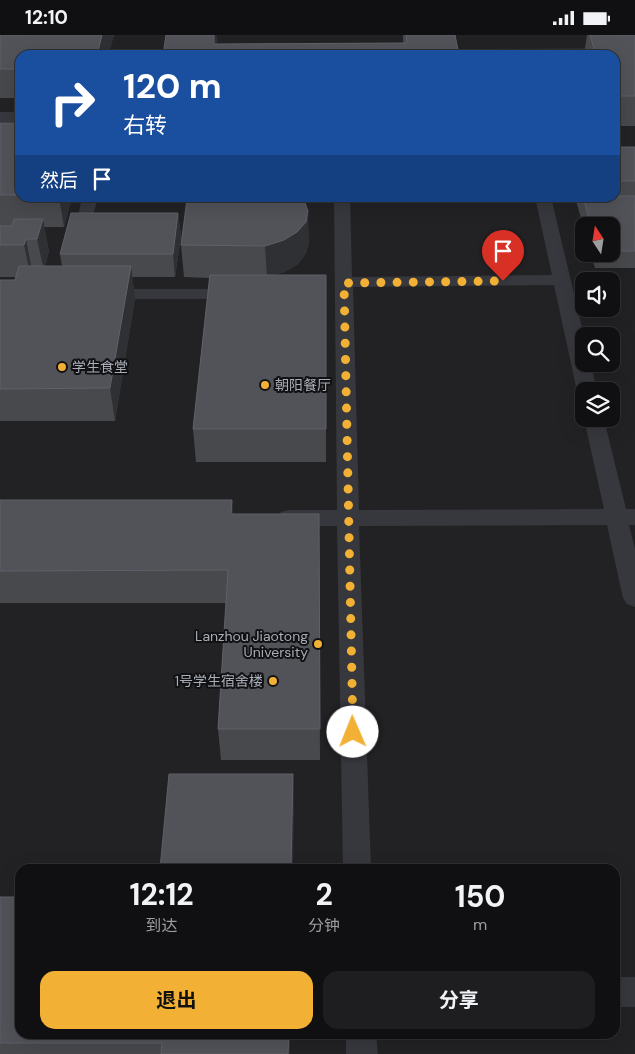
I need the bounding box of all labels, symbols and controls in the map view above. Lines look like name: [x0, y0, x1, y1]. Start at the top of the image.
text: 12:10: [25, 5, 68, 30]
text: 120 m: [123, 63, 222, 109]
icon: right: [40, 70, 105, 135]
text: 右转: [123, 111, 167, 140]
icon: arrive: [88, 165, 116, 193]
text: 然后: [40, 168, 78, 193]
north arrow: [575, 217, 620, 263]
map controls: [575, 217, 620, 427]
pin: [482, 230, 524, 281]
icon: arrive: [489, 237, 517, 265]
button: sound: [575, 272, 620, 317]
button: search: [575, 327, 620, 372]
place label: 学生食堂: [72, 358, 128, 376]
marker: 学生食堂: [56, 361, 68, 373]
place label: 朝阳餐厅: [275, 376, 331, 394]
marker: 朝阳餐厅: [259, 379, 271, 391]
button: layers: [575, 382, 620, 427]
place label: Lanzhou Jiaotong University: [195, 627, 308, 661]
marker: Lanzhou Jiaotong University: [312, 638, 324, 650]
place label: 1号学生宿舍楼: [175, 672, 263, 690]
marker: 1号学生宿舍楼: [267, 675, 279, 687]
position arrow: [326, 705, 378, 757]
text: 12:12: [130, 875, 194, 914]
text: 2: [316, 875, 333, 914]
text: 150: [455, 877, 505, 916]
text: m: [473, 914, 487, 935]
text: 到达: [146, 915, 178, 936]
text: 分钟: [308, 915, 340, 936]
button: 退出: [40, 971, 313, 1029]
button: 分享: [323, 971, 595, 1029]

